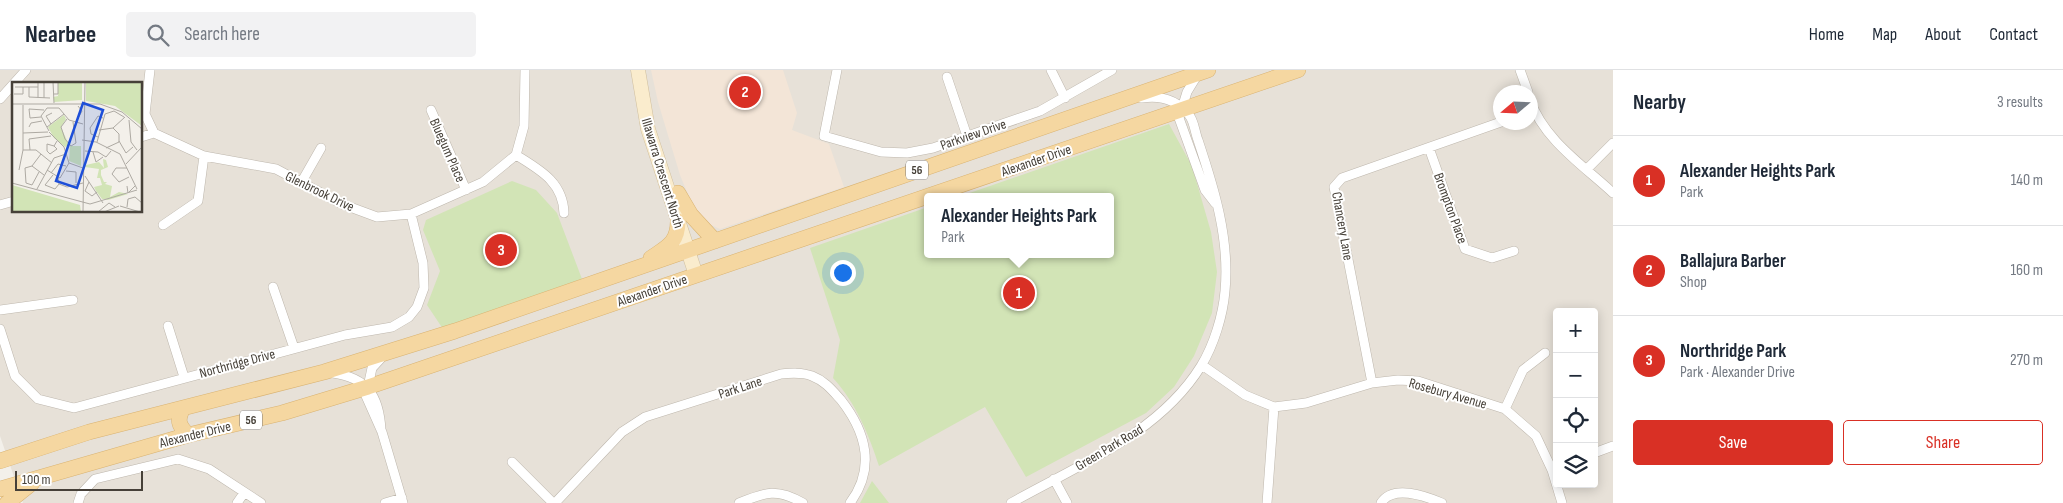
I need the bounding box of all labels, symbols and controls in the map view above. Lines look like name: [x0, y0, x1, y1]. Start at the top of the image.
search box: [126, 12, 476, 57]
text: Nearbee: [25, 20, 96, 49]
icon: search: [144, 21, 172, 49]
text: Search here: [184, 23, 260, 46]
text: Home: [1809, 24, 1844, 45]
text: Map: [1872, 24, 1897, 45]
text: About: [1925, 24, 1961, 45]
text: Contact: [1989, 24, 2038, 45]
pin: 2: [729, 73, 761, 111]
inset map: [12, 82, 142, 212]
north arrow: [1493, 85, 1538, 130]
text: Nearby: [1633, 90, 1686, 115]
text: 3 results: [1997, 93, 2043, 112]
street label: Parkview Drive: [938, 115, 1008, 154]
street label: Bluegum Place: [426, 116, 469, 185]
street label: Illawarra Crescent North: [638, 116, 687, 230]
street label: Alexander Drive: [998, 141, 1073, 181]
road number: 56: [906, 160, 928, 180]
text: Alexander Heights Park: [1680, 160, 1835, 183]
street label: Glenbrook Drive: [283, 167, 357, 215]
street label: Brompton Place: [1430, 171, 1471, 246]
text: 1: [1646, 171, 1652, 190]
text: 140 m: [2011, 171, 2043, 190]
text: Park: [1680, 183, 1703, 202]
street label: Chancery Lane: [1328, 190, 1357, 262]
popup: [924, 193, 1114, 258]
text: Alexander Heights Park: [941, 205, 1097, 228]
text: Park: [941, 228, 965, 247]
pin: 3: [485, 231, 517, 269]
text: Ballajura Barber: [1680, 250, 1786, 273]
your location: [830, 260, 856, 286]
text: 2: [1645, 261, 1653, 280]
text: 160 m: [2010, 261, 2043, 280]
street label: Alexander Drive: [614, 271, 689, 311]
text: Shop: [1680, 273, 1707, 292]
pin: 1: [1003, 274, 1035, 312]
map controls: [1553, 308, 1598, 488]
button: +: [1553, 308, 1598, 353]
text: Northridge Park: [1680, 340, 1786, 363]
street label: Northridge Drive: [197, 345, 277, 382]
text: 3: [1645, 351, 1653, 370]
text: 270 m: [2010, 351, 2043, 370]
button: −: [1553, 353, 1598, 398]
text: Park · Alexander Drive: [1680, 363, 1795, 382]
street label: Park Lane: [716, 372, 764, 402]
street label: Rosebury Avenue: [1407, 374, 1489, 413]
button: locate: [1553, 398, 1598, 443]
road number: 56: [240, 410, 262, 430]
street label: Alexander Drive: [157, 417, 233, 452]
street label: Green Park Road: [1072, 420, 1146, 474]
button: Save: [1633, 420, 1833, 465]
button: Share: [1843, 420, 2043, 465]
button: layers: [1553, 443, 1598, 488]
scale bar: [15, 468, 142, 491]
text: 100 m: [22, 471, 51, 488]

